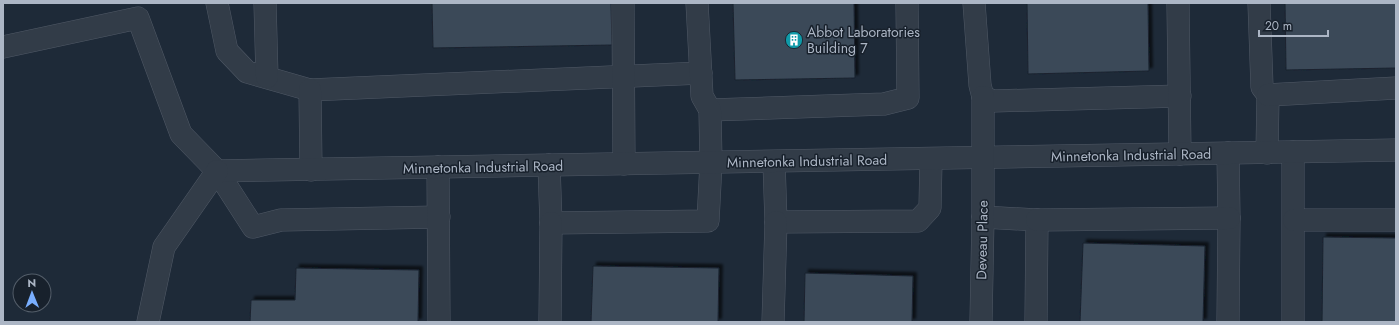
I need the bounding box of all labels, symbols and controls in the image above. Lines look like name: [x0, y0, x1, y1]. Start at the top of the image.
scale bar: [1259, 12, 1328, 38]
text: 20 m: [1265, 17, 1292, 35]
place label: Abbot Laboratories Building 7: [807, 22, 920, 58]
building icon: Abbot Laboratories Building 7: [784, 30, 804, 50]
street label: Minnetonka Industrial Road: [1051, 144, 1211, 166]
street label: Minnetonka Industrial Road: [727, 150, 887, 172]
street label: Minnetonka Industrial Road: [403, 156, 563, 178]
street label: Deveau Place: [971, 200, 993, 280]
north arrow: [12, 273, 52, 313]
text: N: [27, 275, 36, 291]

